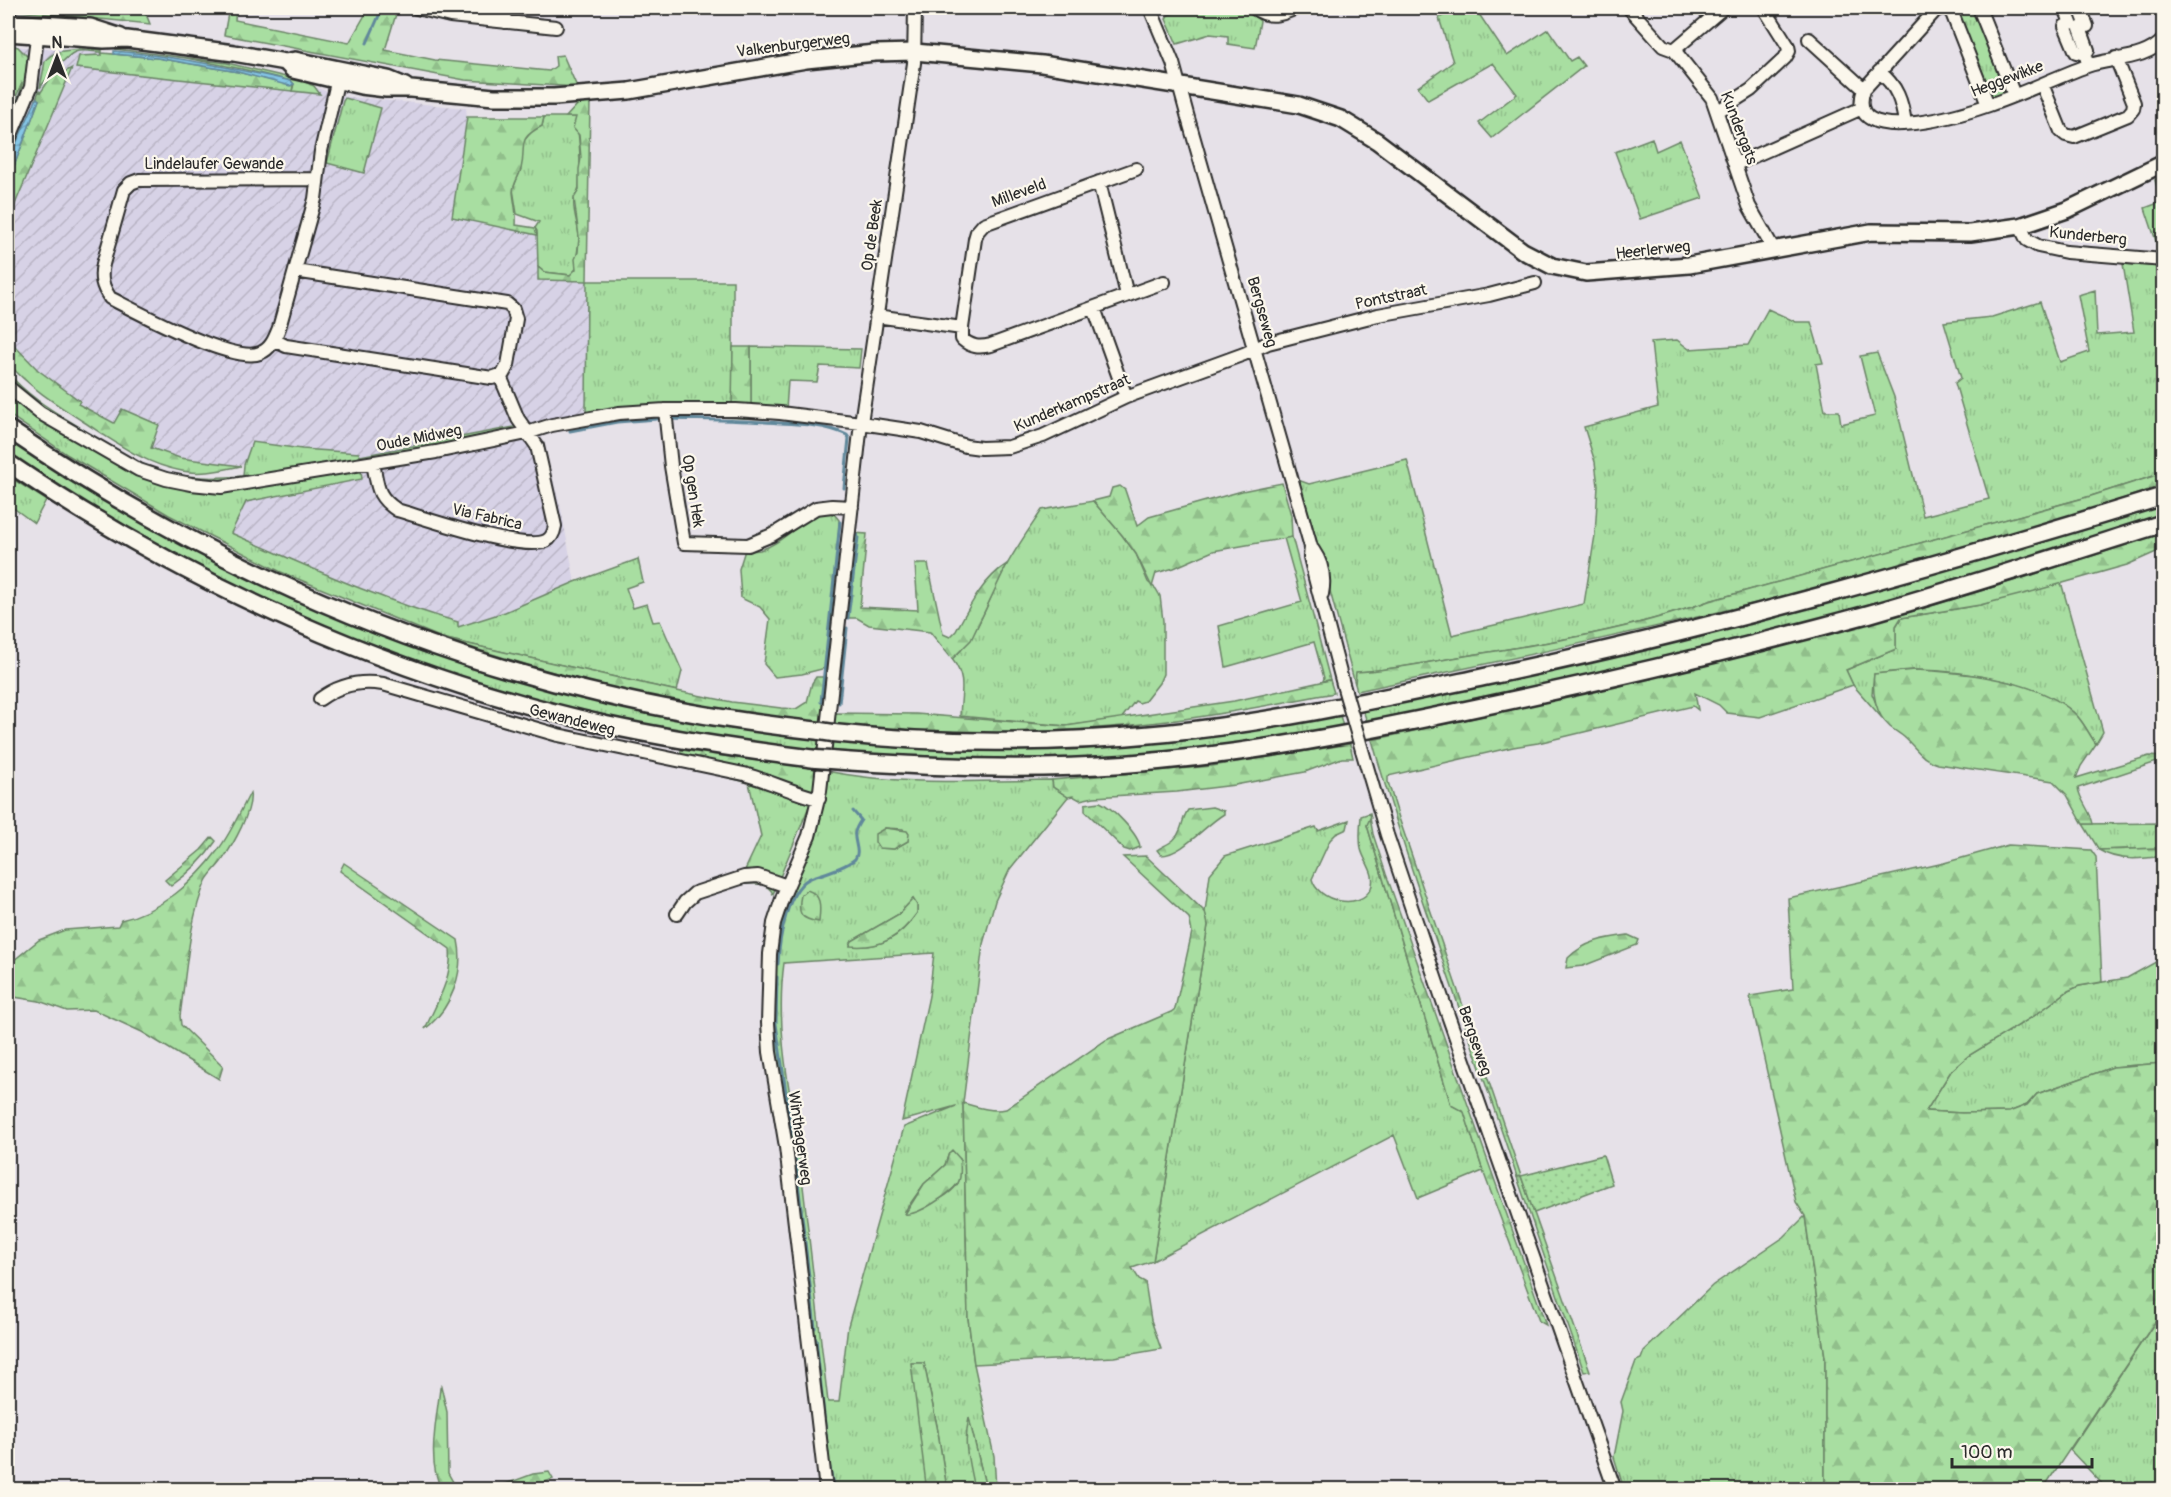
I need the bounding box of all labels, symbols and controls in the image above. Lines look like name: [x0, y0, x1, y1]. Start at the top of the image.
north arrow: [27, 27, 87, 87]
street label: Valkenburgerweg: [735, 28, 851, 62]
text: N: [52, 33, 63, 53]
street label: Heggewikke: [1968, 56, 2046, 102]
street label: Kundergats: [1716, 88, 1762, 168]
street label: Lindelaufer Gewande: [144, 154, 284, 174]
street label: Milleveld: [989, 174, 1049, 212]
street label: Op de Beek: [857, 198, 887, 272]
street label: Kunderberg: [2048, 222, 2128, 250]
street label: Heerlerweg: [1615, 236, 1691, 264]
street label: Bergseweg: [1242, 274, 1282, 350]
street label: Pontstraat: [1353, 280, 1429, 314]
street label: Kunderkampstraat: [1011, 369, 1134, 437]
street label: Oude Midweg: [375, 420, 463, 456]
street label: Op gen Hek: [677, 453, 709, 529]
street label: Via Fabrica: [450, 499, 524, 535]
street label: Gewandeweg: [527, 700, 617, 740]
street label: Bergseweg: [1454, 1003, 1496, 1079]
street label: Winthagerweg: [783, 1090, 817, 1186]
scale bar: [1952, 1431, 2092, 1469]
text: 100 m: [1961, 1441, 2013, 1464]

